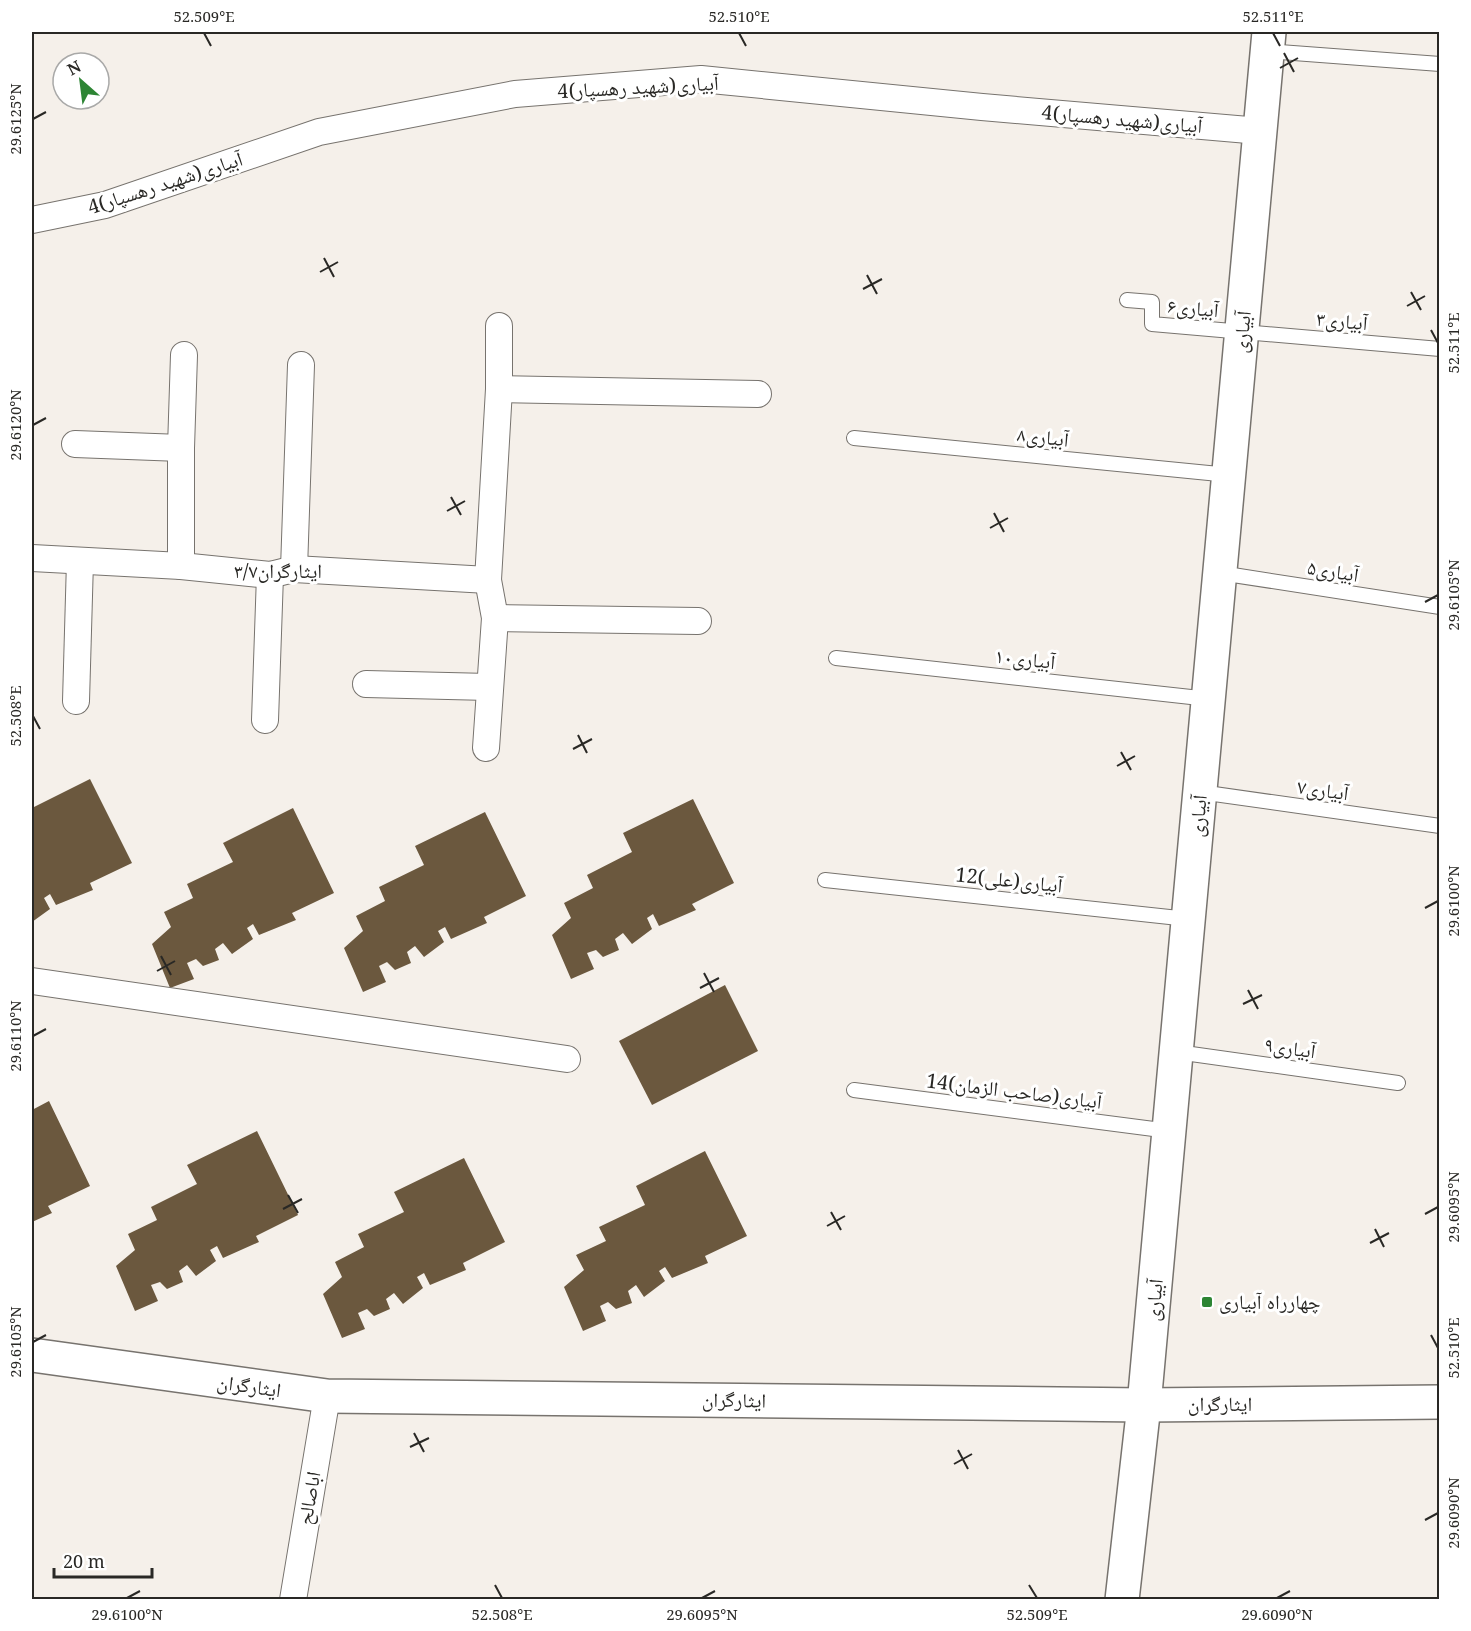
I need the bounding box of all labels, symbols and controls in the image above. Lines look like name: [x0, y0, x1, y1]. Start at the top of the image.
text: 52.509°E: [173, 6, 235, 26]
text: 52.510°E: [708, 6, 770, 26]
text: 52.511°E: [1242, 6, 1304, 26]
north arrow: [51, 51, 111, 111]
text: N: [63, 55, 85, 80]
street label: 4آبیاری(شهید رهسپار): [557, 69, 720, 104]
text: 29.6125°N: [5, 83, 25, 155]
street label: 4آبیاری(شهید رهسپار): [1040, 98, 1205, 139]
street label: 4آبیاری(شهید رهسپار): [84, 144, 247, 220]
street label: آبیاری۶: [1166, 292, 1221, 323]
street label: آبیاری۳: [1315, 305, 1370, 336]
street label: آبیاری: [1226, 309, 1257, 354]
text: 52.511°E: [1443, 312, 1463, 374]
text: 29.6120°N: [5, 389, 25, 461]
street label: آبیاری۸: [1016, 420, 1071, 453]
street label: آبیاری۵: [1305, 553, 1362, 588]
street label: ایثارگران۳/۷: [234, 557, 322, 584]
text: 29.6105°N: [1443, 559, 1463, 631]
street label: آبیاری۱۰: [994, 642, 1057, 675]
text: 52.508°E: [5, 685, 25, 747]
street label: آبیاری۷: [1296, 773, 1351, 807]
street label: آبیاری: [1182, 793, 1213, 838]
street label: 12آبیاری(علی): [954, 860, 1065, 899]
text: 29.6100°N: [1443, 865, 1463, 937]
text: 29.6110°N: [5, 1000, 25, 1072]
street label: آبیاری۹: [1263, 1031, 1318, 1065]
street label: 14آبیاری(صاحب الزمان): [925, 1066, 1104, 1115]
text: 29.6095°N: [1443, 1171, 1463, 1243]
street label: آبیاری: [1138, 1277, 1169, 1322]
place label: چهارراه آبیاری: [1219, 1288, 1321, 1315]
marker: چهارراه آبیاری: [1200, 1295, 1214, 1309]
text: 29.6105°N: [5, 1306, 25, 1378]
text: 52.510°E: [1443, 1317, 1463, 1379]
street label: ایثارگران: [215, 1368, 283, 1403]
street label: ایثارگران: [702, 1385, 766, 1414]
street label: ایثارگران: [1188, 1390, 1252, 1417]
street label: اباصالح: [291, 1469, 326, 1527]
text: 29.6090°N: [1443, 1477, 1463, 1549]
scale bar: [54, 1541, 152, 1579]
text: 20 m: [63, 1549, 105, 1573]
text: 29.6100°N: [91, 1604, 163, 1624]
text: 52.508°E: [471, 1604, 533, 1624]
text: 29.6095°N: [666, 1604, 738, 1624]
text: 52.509°E: [1006, 1604, 1068, 1624]
text: 29.6090°N: [1241, 1604, 1313, 1624]

